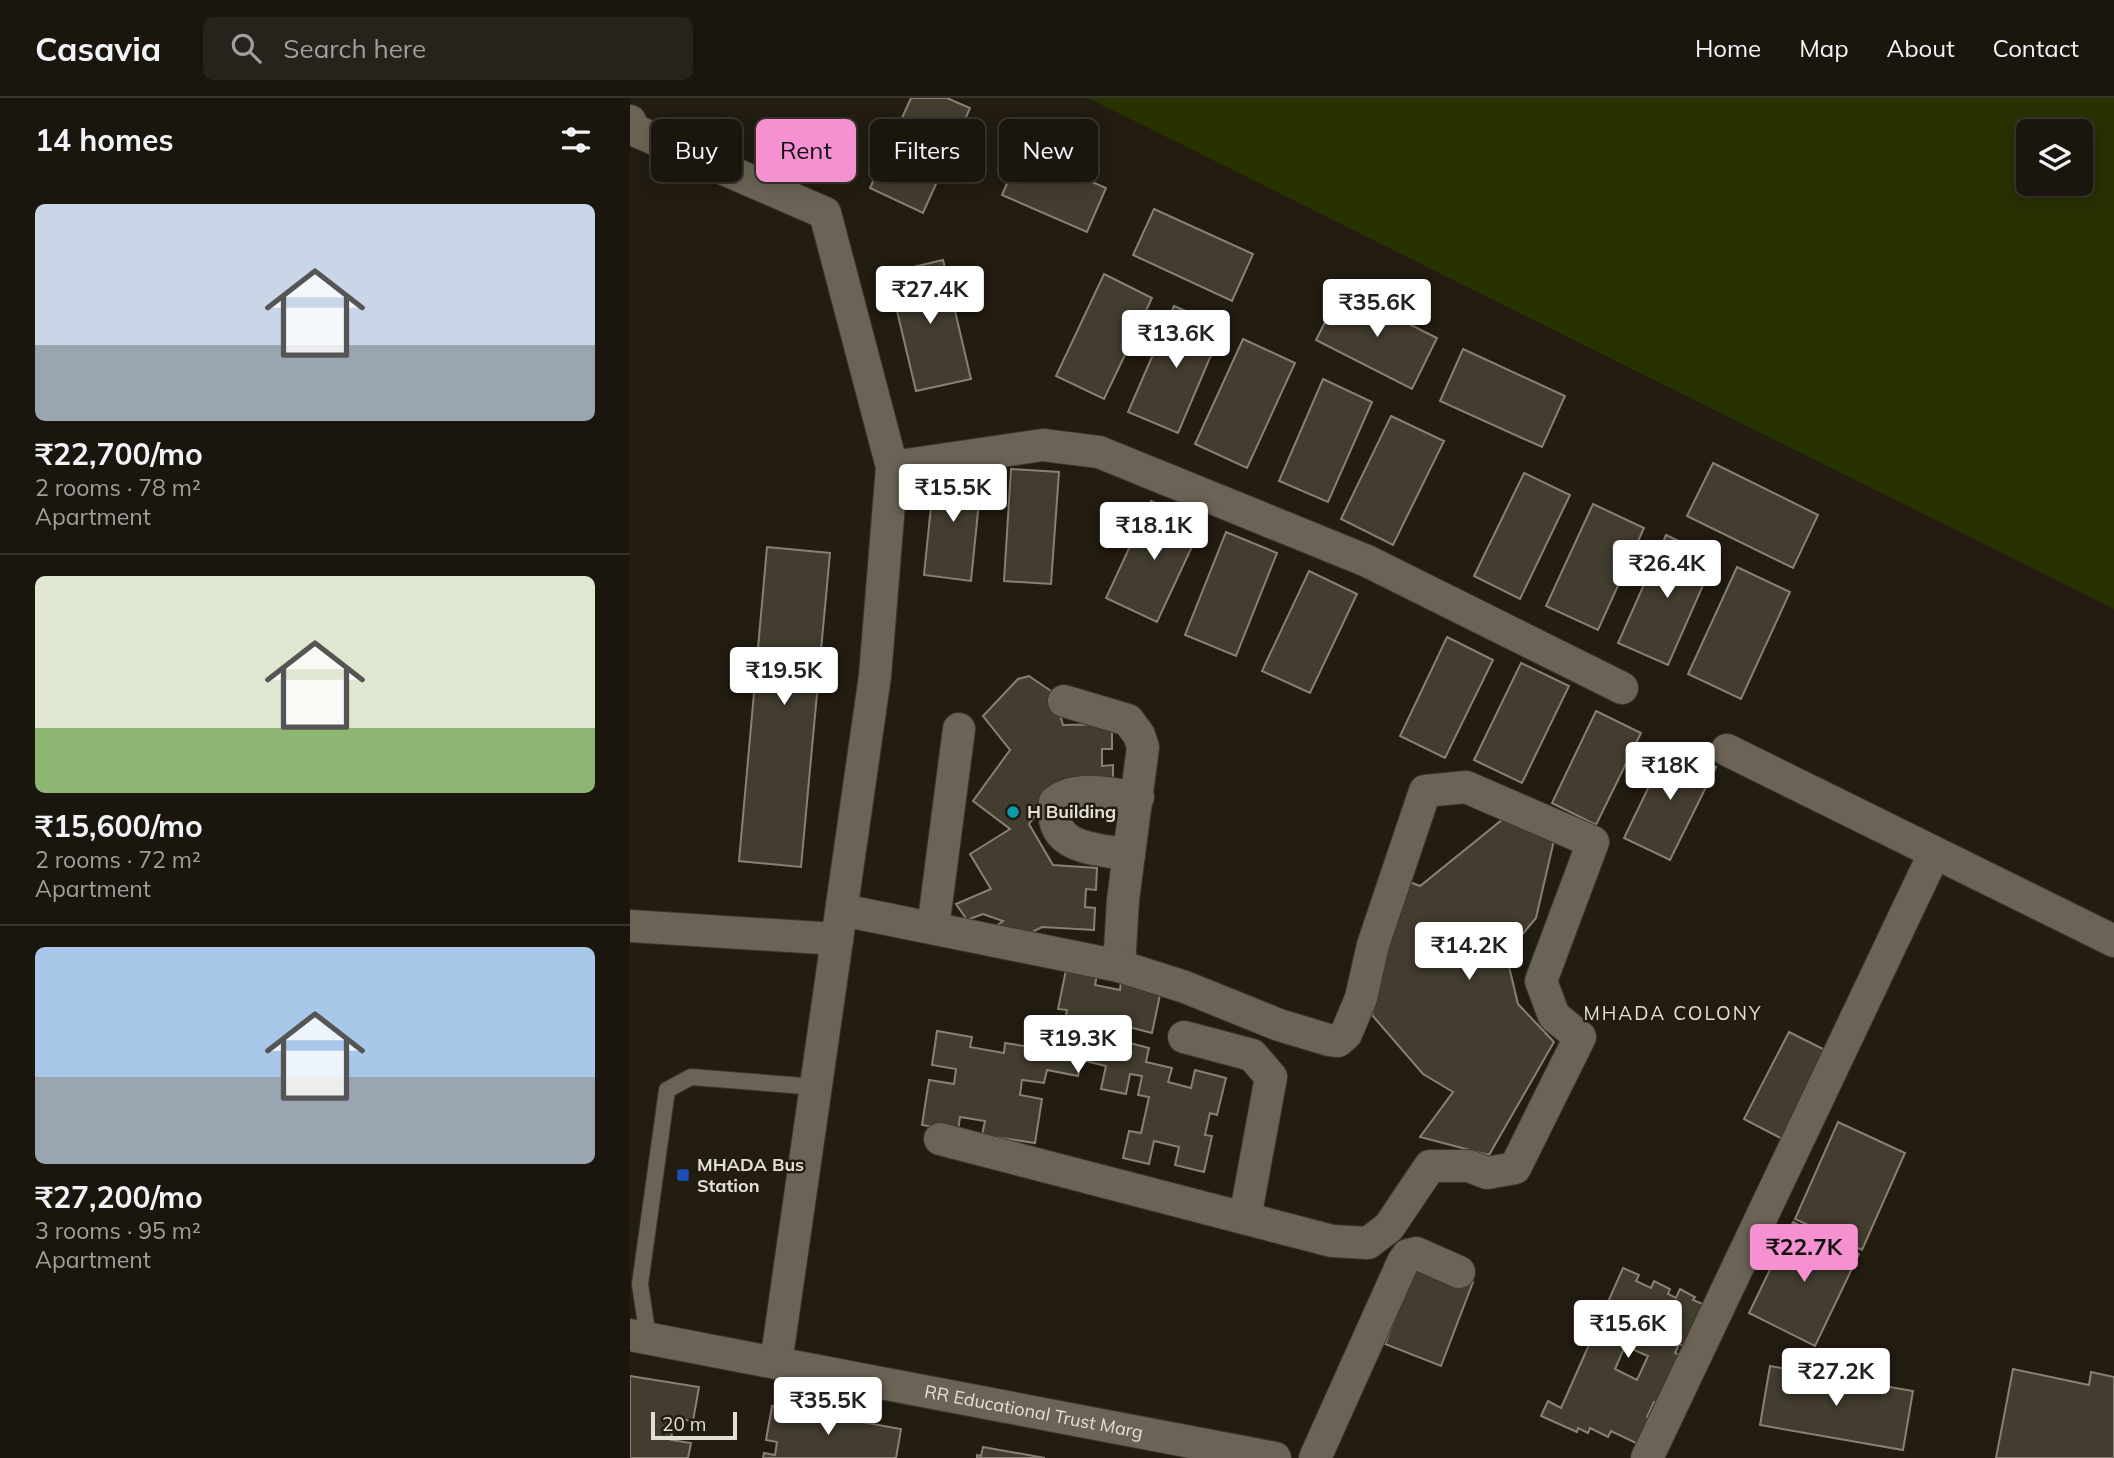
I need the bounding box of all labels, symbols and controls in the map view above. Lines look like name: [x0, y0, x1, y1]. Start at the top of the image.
search box: [203, 17, 693, 80]
text: Casavia: [35, 28, 161, 69]
icon: search: [227, 29, 265, 67]
text: Search here: [283, 32, 426, 65]
text: Home: [1695, 33, 1761, 63]
text: Map: [1799, 33, 1849, 63]
text: About: [1887, 33, 1955, 63]
text: Contact: [1993, 33, 2079, 63]
chip: Buy: [651, 119, 742, 182]
chip: Rent: [756, 119, 856, 182]
chip: Filters: [870, 119, 985, 182]
chip: New: [999, 119, 1098, 182]
map controls: [2016, 119, 2093, 196]
button: layers: [2016, 119, 2093, 196]
text: 14 homes: [35, 121, 174, 159]
icon: filters: [557, 121, 595, 159]
icon: home: [252, 250, 378, 376]
pin: ₹27.4K: [873, 266, 987, 326]
text: ₹27.4K: [892, 274, 968, 303]
pin: ₹35.6K: [1320, 280, 1434, 339]
text: ₹35.6K: [1339, 287, 1415, 316]
pin: ₹13.6K: [1119, 310, 1233, 370]
text: ₹13.6K: [1138, 318, 1214, 347]
text: ₹22,700/mo: [35, 435, 203, 473]
pin: ₹15.5K: [896, 464, 1010, 524]
text: ₹15.5K: [915, 472, 991, 501]
text: 2 rooms · 78 m²: [35, 473, 201, 502]
text: Apartment: [35, 502, 151, 531]
pin: ₹18.1K: [1097, 503, 1211, 562]
text: ₹18.1K: [1116, 510, 1192, 539]
pin: ₹26.4K: [1610, 540, 1724, 600]
text: ₹26.4K: [1629, 548, 1705, 577]
icon: home: [252, 622, 378, 748]
pin: ₹19.5K: [727, 648, 841, 707]
text: ₹19.5K: [746, 655, 822, 684]
pin: ₹18K: [1629, 742, 1711, 802]
text: ₹18K: [1642, 750, 1698, 779]
place label: H Building: [1027, 800, 1116, 823]
marker: H Building: [1005, 804, 1021, 820]
text: ₹15,600/mo: [35, 807, 203, 845]
text: 2 rooms · 72 m²: [35, 845, 201, 874]
text: Apartment: [35, 874, 151, 903]
pin: ₹14.2K: [1412, 922, 1526, 982]
text: ₹14.2K: [1431, 930, 1507, 959]
icon: home: [252, 993, 378, 1119]
district label: MHADA COLONY: [1583, 1001, 1763, 1025]
pin: ₹19.3K: [1021, 1016, 1135, 1075]
text: ₹19.3K: [1040, 1023, 1116, 1052]
place label: MHADA Bus Station: [697, 1153, 804, 1197]
marker: MHADA Bus Station: [675, 1167, 691, 1183]
text: ₹27,200/mo: [35, 1178, 203, 1216]
text: 3 rooms · 95 m²: [35, 1216, 201, 1245]
pin: ₹22.7K: [1747, 1224, 1861, 1284]
text: ₹22.7K: [1766, 1232, 1842, 1261]
text: Apartment: [35, 1245, 151, 1274]
pin: ₹15.6K: [1571, 1300, 1685, 1360]
text: ₹15.6K: [1590, 1308, 1666, 1337]
pin: ₹27.2K: [1779, 1348, 1893, 1408]
text: ₹27.2K: [1798, 1356, 1874, 1385]
pin: ₹35.5K: [771, 1378, 885, 1437]
street label: RR Educational Trust Marg: [923, 1380, 1145, 1444]
text: ₹35.5K: [790, 1385, 866, 1414]
scale bar: [651, 1409, 737, 1441]
text: 20 m: [662, 1412, 706, 1436]

